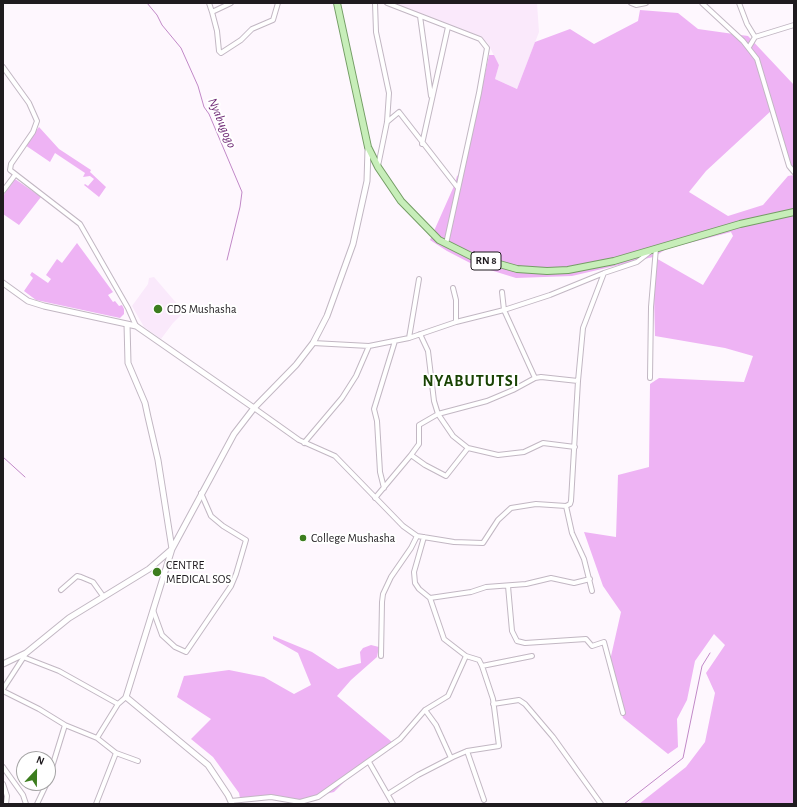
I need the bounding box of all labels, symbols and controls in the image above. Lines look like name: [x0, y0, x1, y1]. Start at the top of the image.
water label: Nyabugogo: [204, 96, 240, 150]
road number: RN 8: [471, 252, 501, 270]
place label: CDS Mushasha: [167, 302, 236, 316]
marker: CDS Mushasha: [152, 303, 164, 315]
district label: NYABUTUTSI: [422, 371, 520, 391]
place label: College Mushasha: [311, 531, 395, 545]
marker: College Mushasha: [298, 533, 308, 543]
place label: CENTRE MEDICAL SOS: [166, 558, 231, 586]
marker: CENTRE MEDICAL SOS: [151, 566, 163, 578]
north arrow: [16, 751, 56, 791]
text: N: [35, 754, 46, 767]

